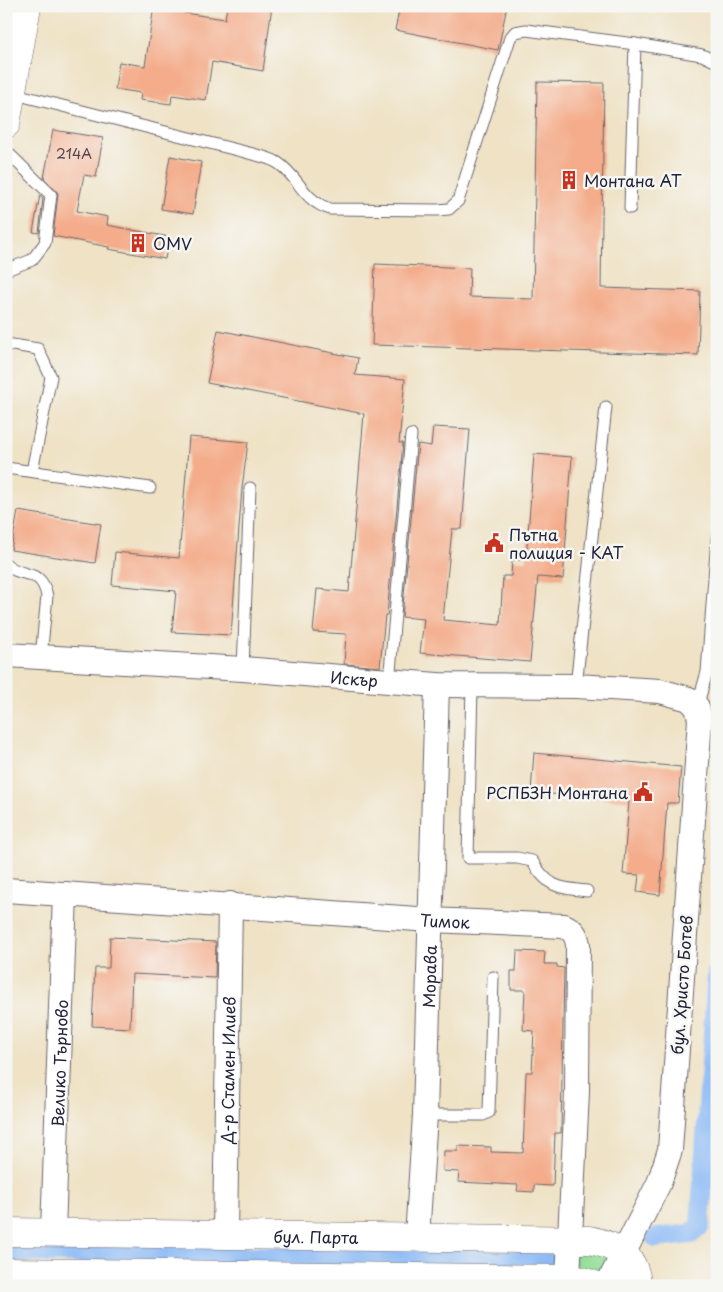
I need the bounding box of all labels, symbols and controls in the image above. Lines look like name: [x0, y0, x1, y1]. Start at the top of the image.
house number: 214А: [56, 143, 92, 164]
place label: Монтана АТ: [584, 168, 682, 192]
building icon: Монтана АТ: [558, 169, 580, 191]
place label: OMV: [153, 231, 192, 255]
building icon: OMV: [127, 232, 149, 254]
place label: Пътна полиция - КАТ: [509, 522, 623, 564]
public building icon: Пътна полиция - КАТ: [483, 532, 505, 554]
street label: Искър: [330, 664, 379, 692]
place label: РСПБЗН Монтана: [486, 780, 628, 804]
public building icon: РСПБЗН Монтана: [632, 781, 654, 803]
street label: Тимок: [419, 907, 471, 934]
street label: бул. Христо Ботев: [664, 915, 698, 1055]
street label: Морава: [416, 945, 442, 1008]
street label: Д-р Стамен Илиев: [214, 996, 241, 1145]
street label: Велико Търново: [45, 999, 73, 1127]
street label: бул. Парта: [273, 1224, 359, 1249]

